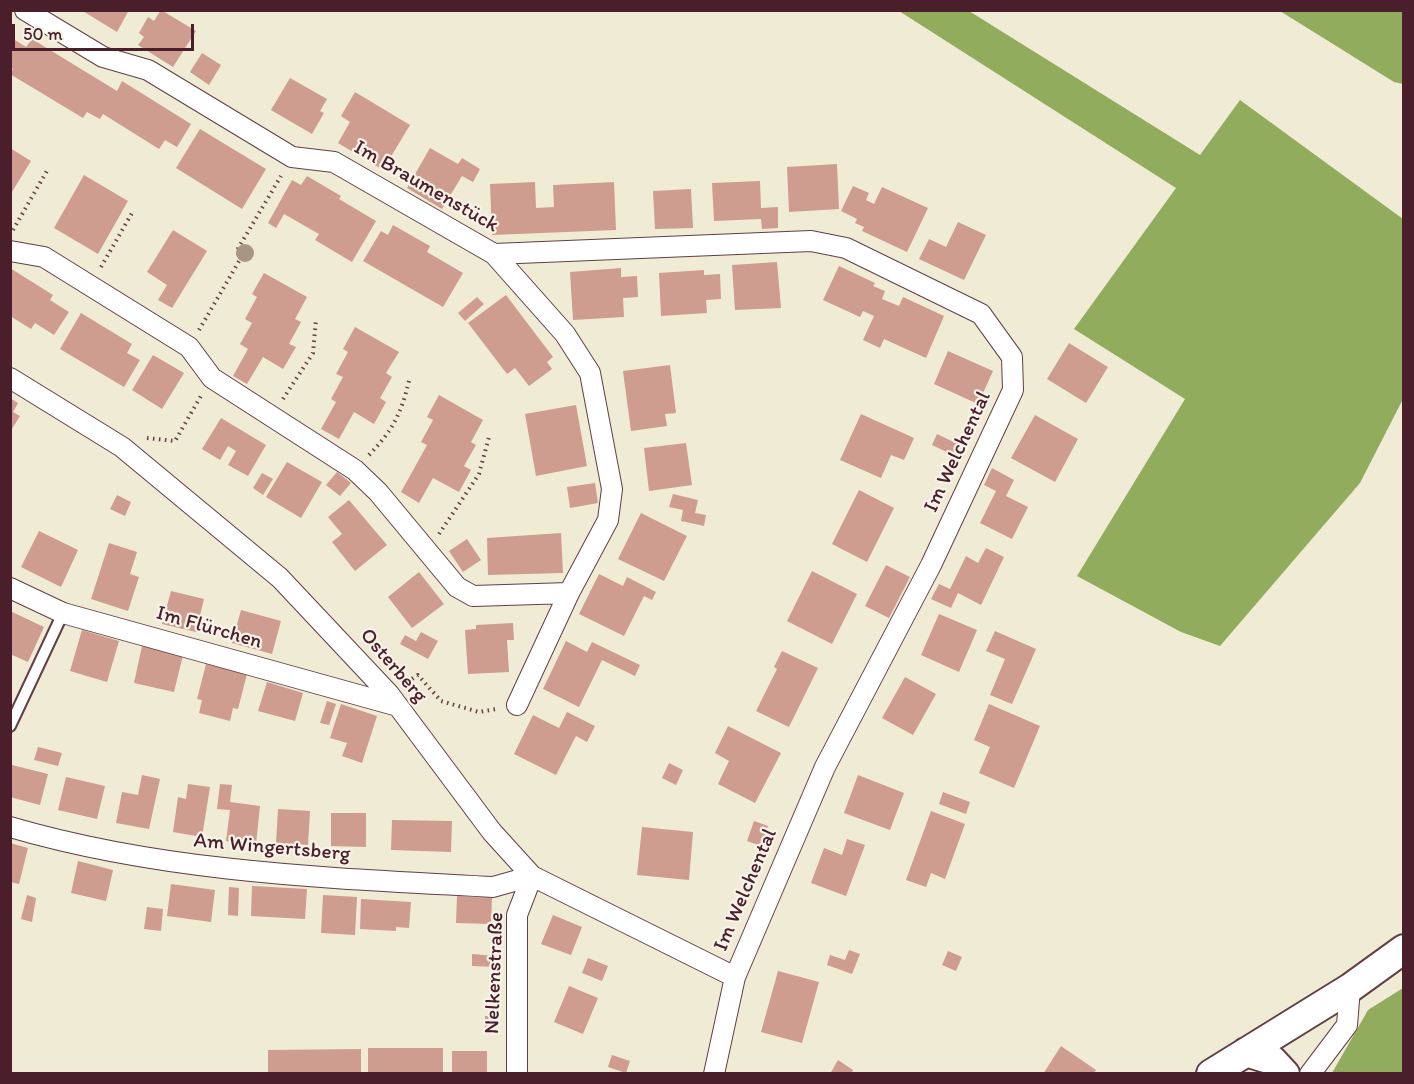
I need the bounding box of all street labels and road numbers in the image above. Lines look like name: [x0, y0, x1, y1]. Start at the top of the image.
street label: Im Braumenstück: [349, 135, 503, 239]
street label: Im Welchental: [919, 387, 997, 517]
street label: Im Flürchen: [153, 601, 265, 655]
street label: Osterberg: [354, 624, 432, 708]
street label: Im Welchental: [709, 825, 783, 955]
street label: Am Wingertsberg: [193, 829, 351, 867]
street label: Nelkenstraße: [480, 912, 510, 1034]

